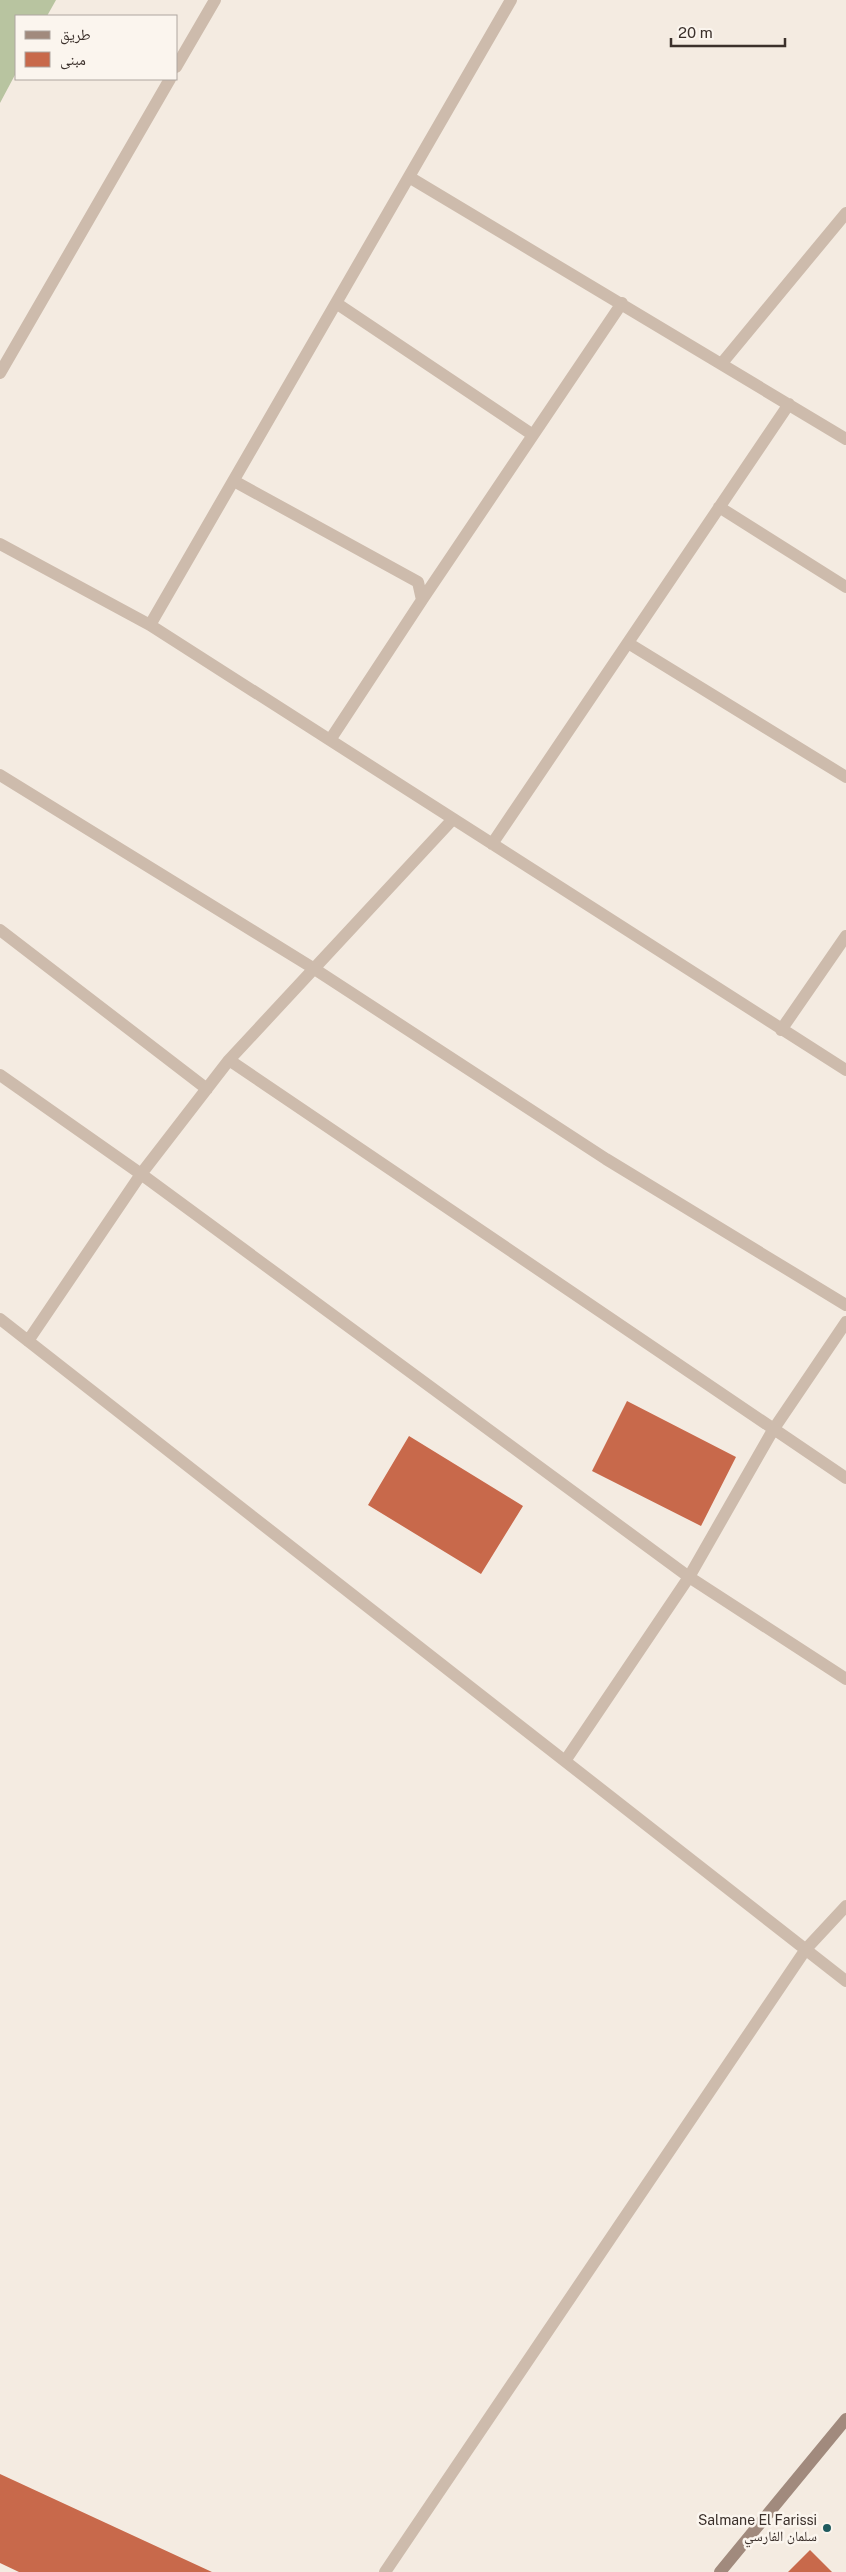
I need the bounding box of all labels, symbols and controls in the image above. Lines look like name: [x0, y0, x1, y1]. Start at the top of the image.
legend: [15, 15, 178, 80]
scale bar: [671, 15, 785, 47]
text: 20 m: [678, 24, 713, 41]
text: طريق: [60, 26, 91, 45]
text: مبنى: [60, 51, 86, 70]
place label: Salmane El Farissi سلمان الفارسي: [698, 2512, 817, 2548]
marker: Salmane El Farissi سلمان الفارسي: [821, 2522, 833, 2534]

